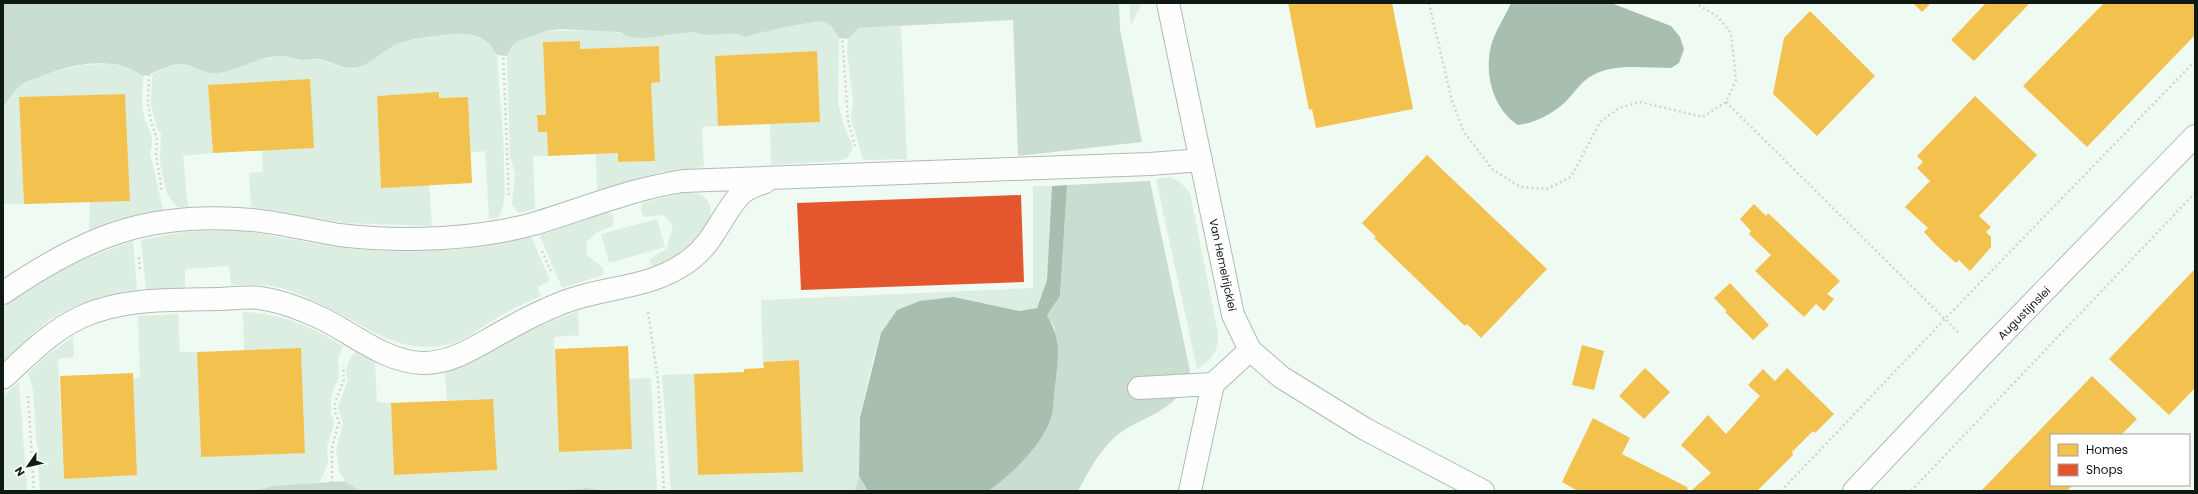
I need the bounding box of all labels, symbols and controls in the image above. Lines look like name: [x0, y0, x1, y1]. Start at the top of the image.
street label: Van Hemelrijcklei: [1205, 217, 1241, 313]
street label: Augustijnslei: [1994, 283, 2054, 343]
legend: [2050, 434, 2190, 486]
text: Homes: [2086, 441, 2128, 458]
north arrow: [8, 446, 48, 486]
text: Shops: [2086, 461, 2123, 478]
text: N: [11, 464, 29, 479]

